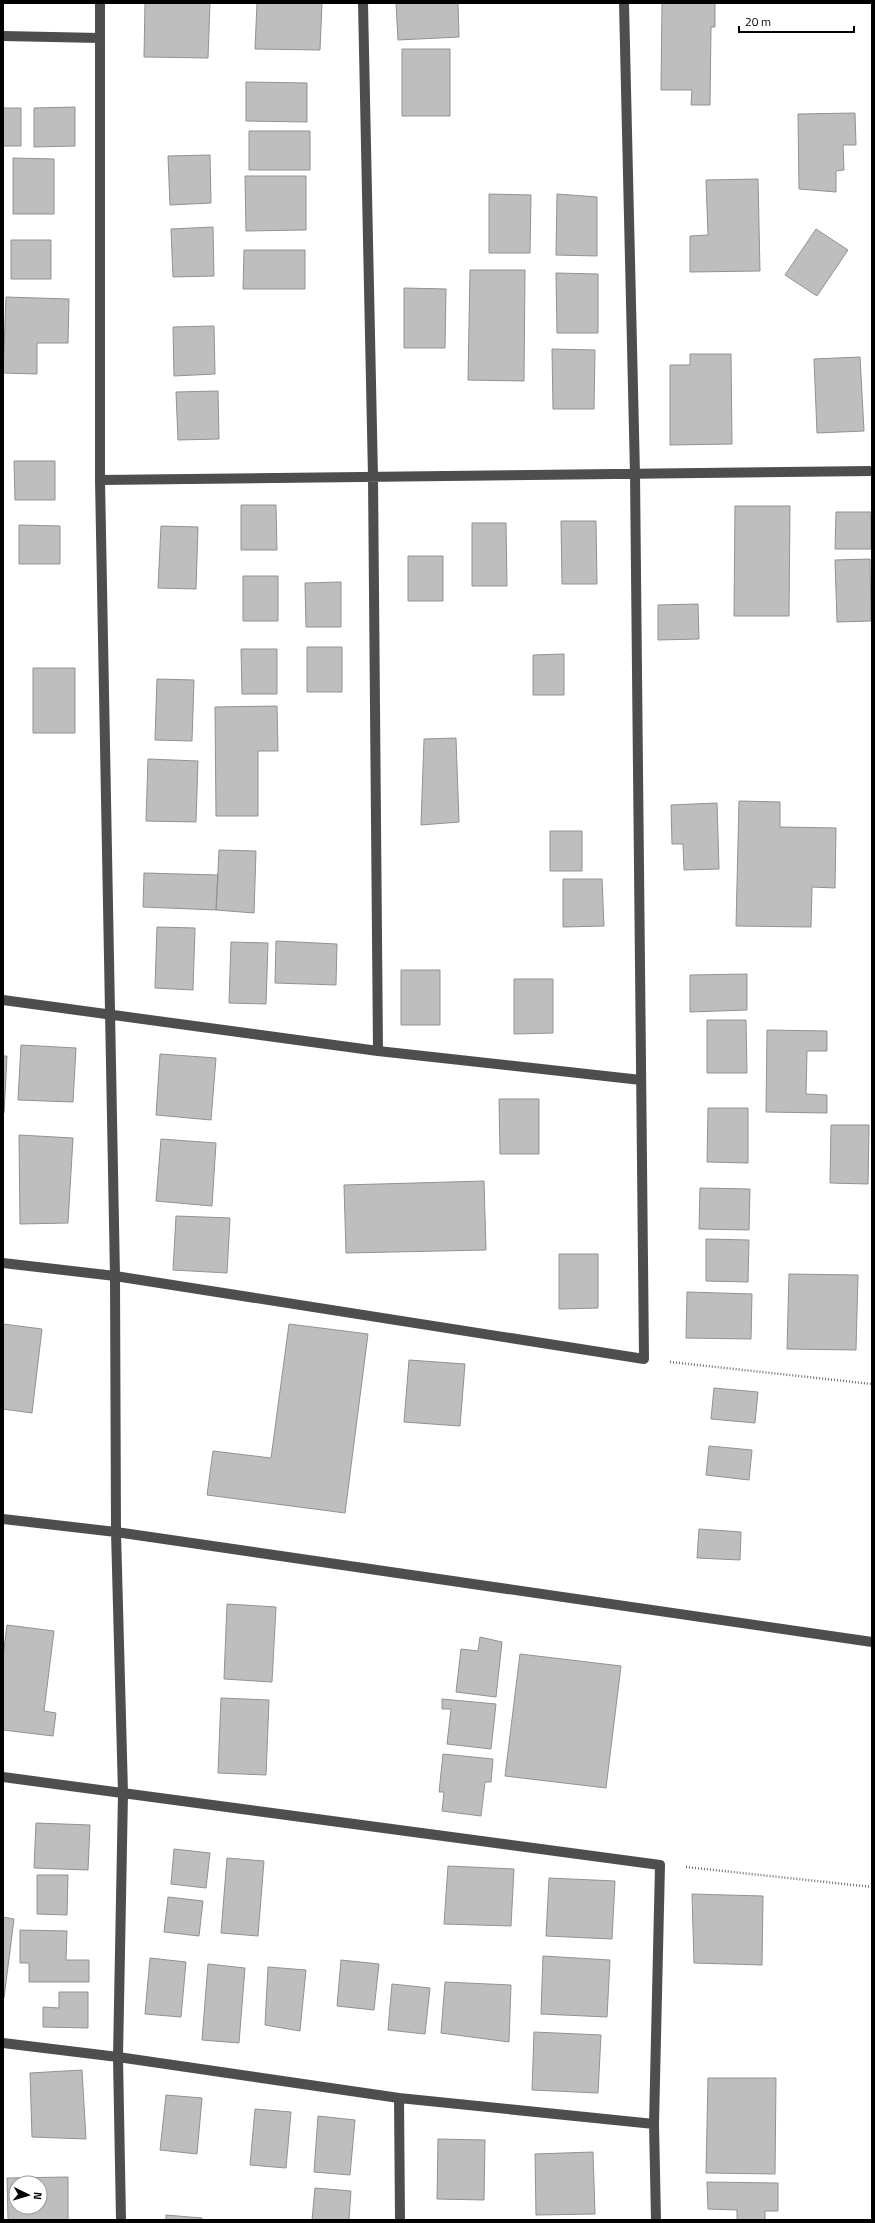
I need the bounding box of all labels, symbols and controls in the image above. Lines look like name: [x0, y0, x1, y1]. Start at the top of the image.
scale bar: [739, 8, 854, 34]
text: 20 m: [745, 12, 771, 31]
north arrow: [8, 2175, 48, 2215]
text: N: [30, 2191, 46, 2200]

